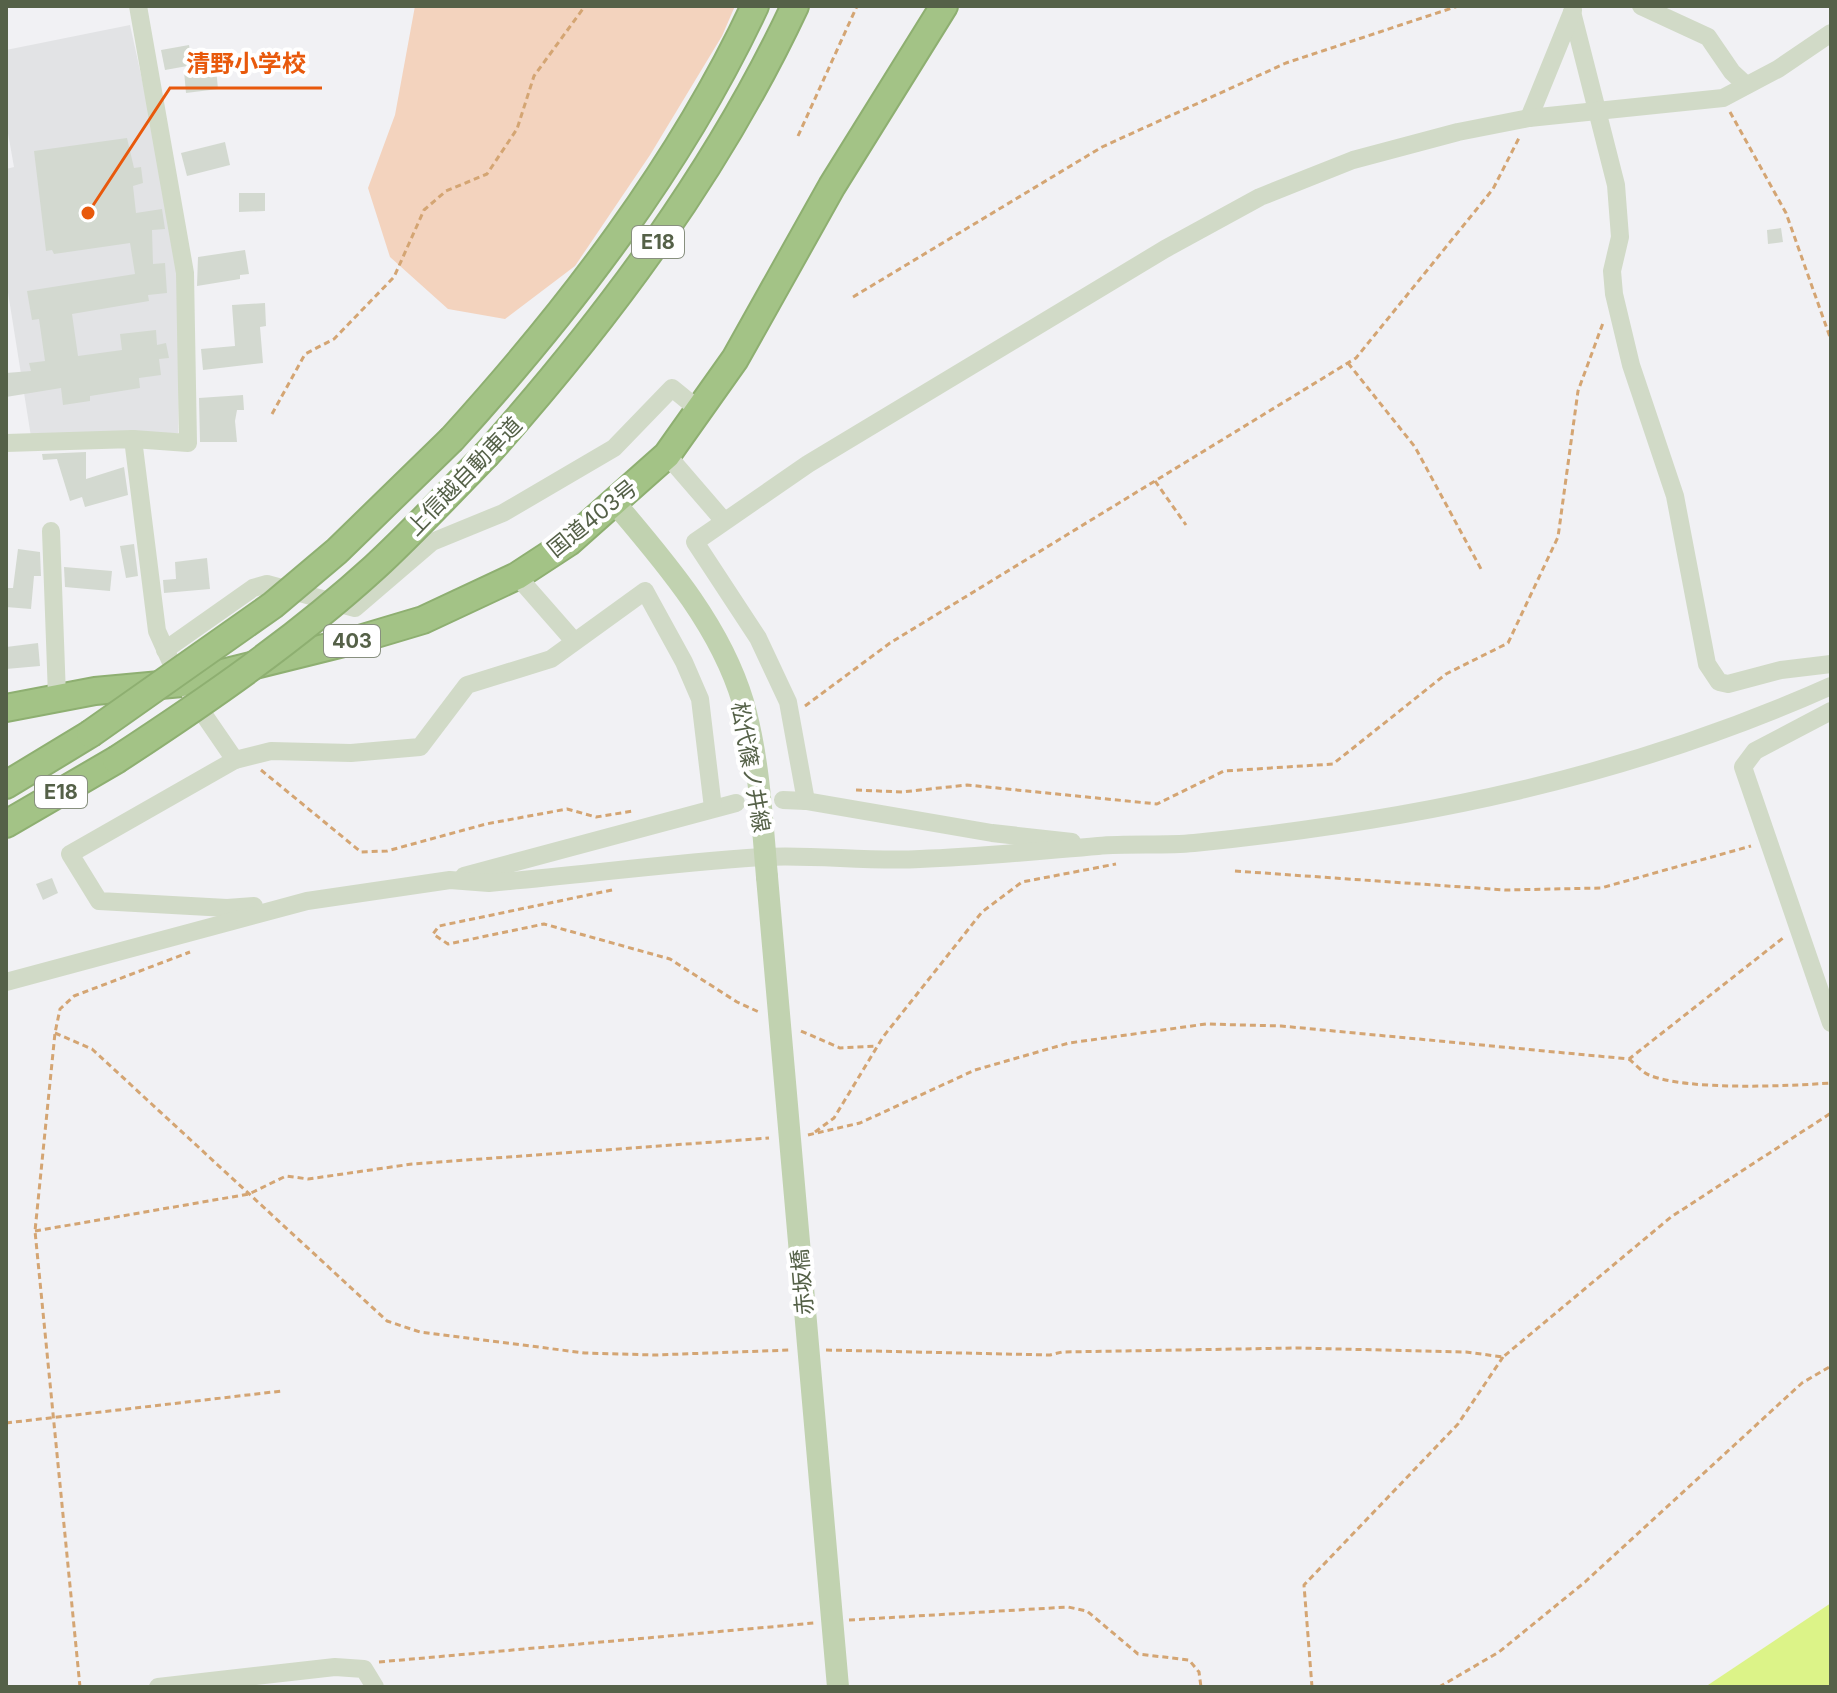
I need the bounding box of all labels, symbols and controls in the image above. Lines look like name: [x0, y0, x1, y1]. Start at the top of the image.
callout: 清野小学校: [170, 40, 322, 88]
text: 清野小学校: [186, 49, 306, 78]
road number: E18: [632, 226, 684, 258]
street label: 上信越自動車道: [401, 412, 527, 540]
street label: 国道403号: [542, 474, 642, 562]
road number: 403: [324, 625, 380, 657]
street label: 松代篠ノ井線: [727, 700, 775, 834]
road number: E18: [35, 776, 87, 808]
street label: 赤坂橋: [786, 1248, 818, 1316]

